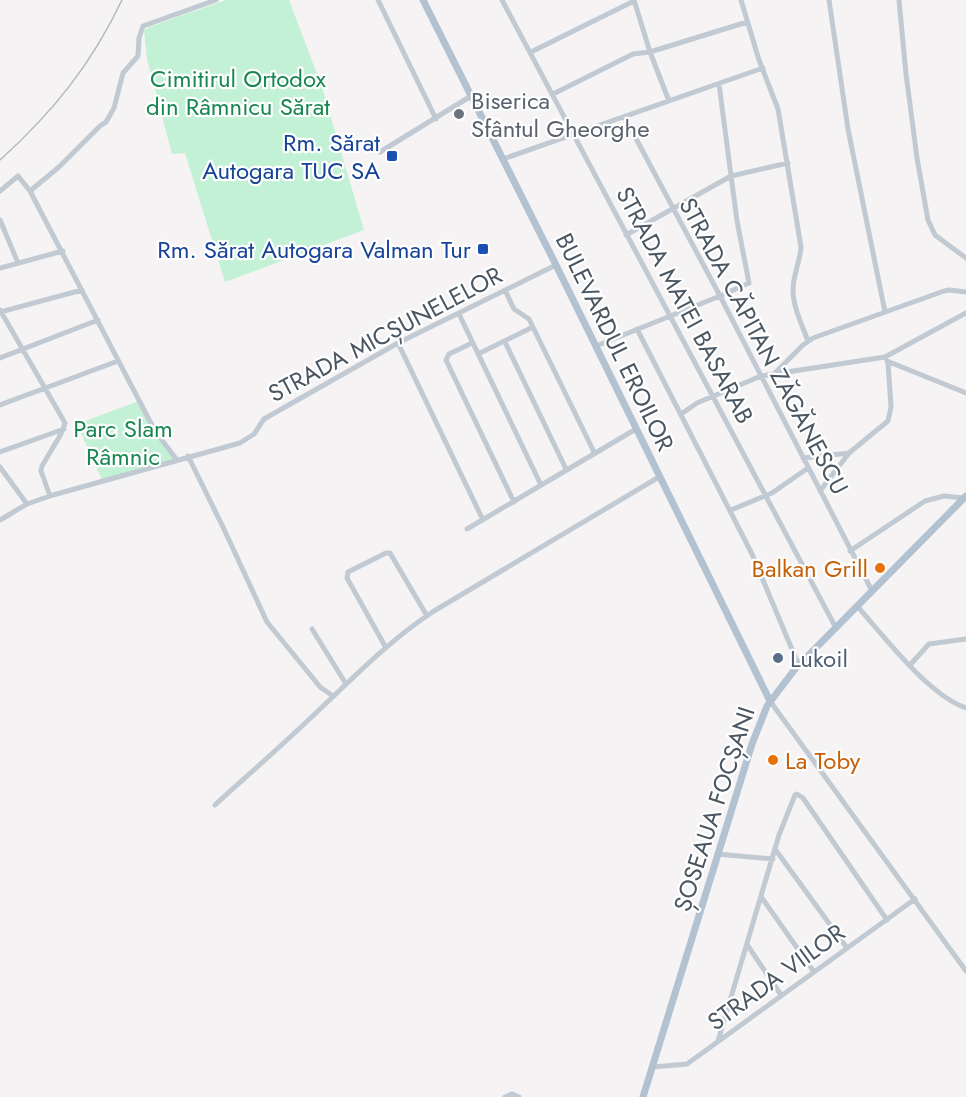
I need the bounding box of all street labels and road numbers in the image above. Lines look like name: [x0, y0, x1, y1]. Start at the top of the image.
street label: STRADA MATEI BASARAB: [608, 180, 762, 430]
street label: STRADA CĂPITAN ZĂGĂNESCU: [671, 191, 857, 501]
street label: BULEVARDUL EROILOR: [547, 227, 683, 457]
street label: STRADA MICȘUNELELOR: [262, 257, 509, 411]
street label: ȘOSEAUA FOCȘANI: [664, 702, 764, 916]
street label: STRADA VIILOR: [700, 915, 852, 1039]

